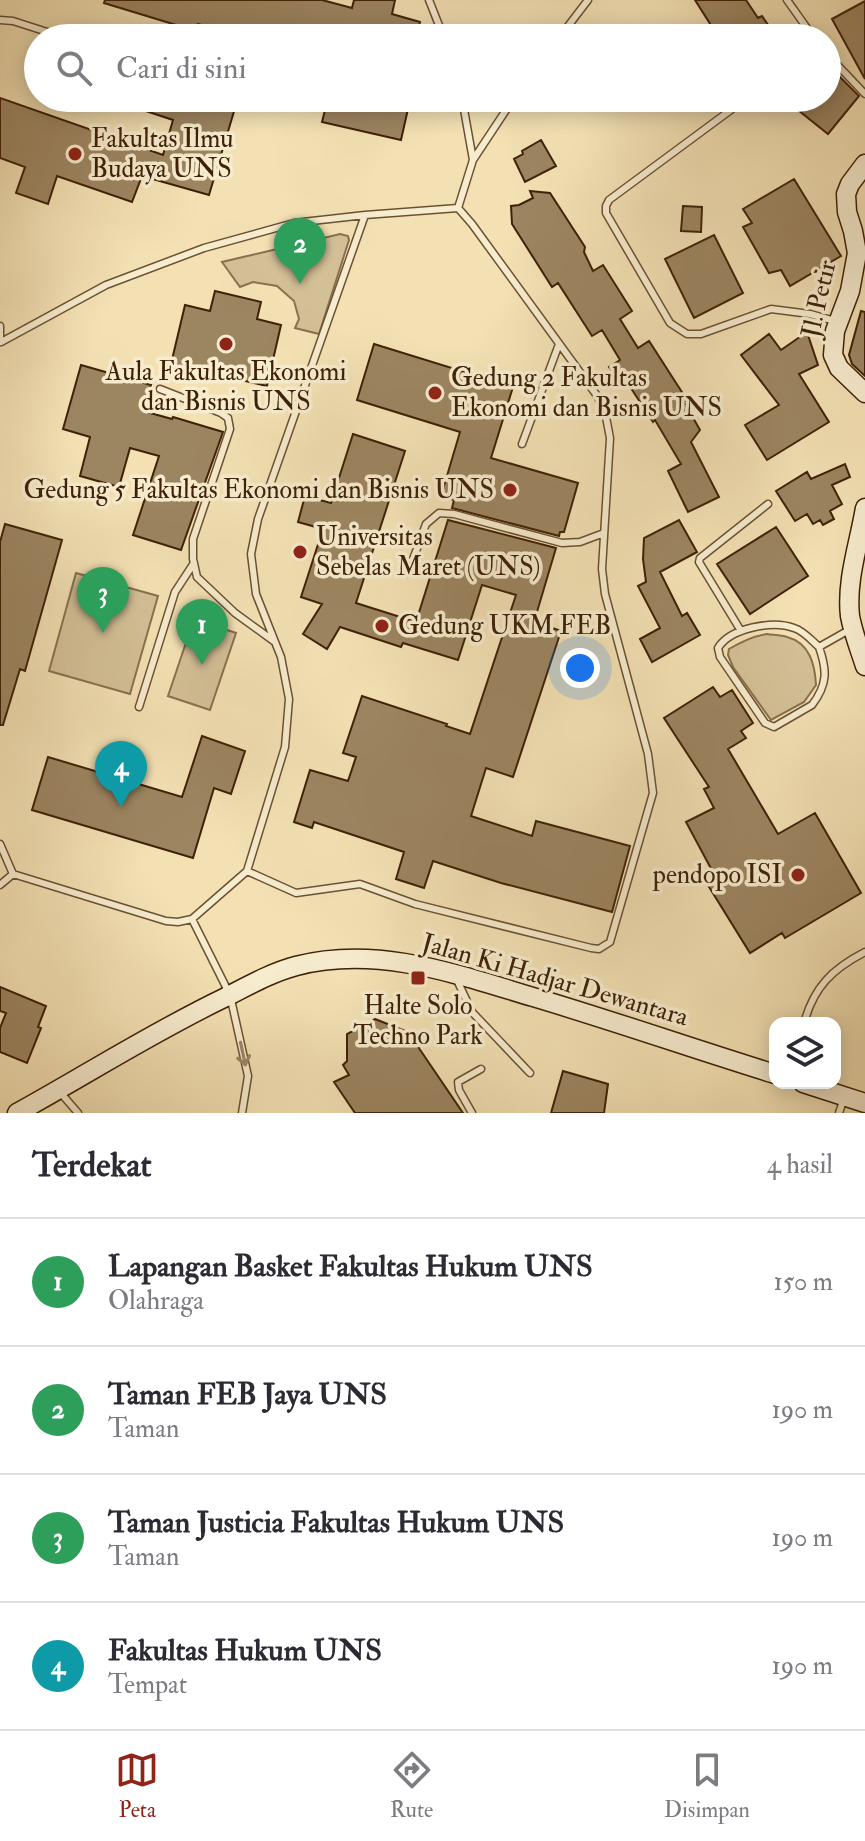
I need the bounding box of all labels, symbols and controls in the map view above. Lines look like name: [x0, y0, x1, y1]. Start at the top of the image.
search box: [24, 24, 841, 112]
icon: search: [52, 46, 96, 90]
text: Cari di sini: [116, 50, 246, 87]
place label: Fakultas Ilmu Budaya UNS: [91, 123, 234, 185]
marker: Fakultas Ilmu Budaya UNS: [66, 145, 84, 163]
pin: 2: [274, 218, 326, 284]
street label: Jl. Petir: [794, 257, 843, 342]
marker: Aula Fakultas Ekonomi dan Bisnis UNS: [217, 335, 235, 353]
place label: Aula Fakultas Ekonomi dan Bisnis UNS: [105, 356, 346, 418]
place label: Gedung 2 Fakultas Ekonomi dan Bisnis UNS: [451, 362, 722, 424]
marker: Gedung 2 Fakultas Ekonomi dan Bisnis UNS: [426, 384, 444, 402]
place label: Gedung 5 Fakultas Ekonomi dan Bisnis UNS: [23, 474, 494, 506]
marker: Gedung 5 Fakultas Ekonomi dan Bisnis UNS: [501, 481, 519, 499]
place label: Universitas Sebelas Maret (UNS): [316, 521, 540, 583]
marker: Universitas Sebelas Maret (UNS): [291, 543, 309, 561]
pin: 3: [77, 567, 129, 633]
pin: 1: [176, 599, 228, 665]
place label: Gedung UKM FEB: [398, 610, 611, 642]
marker: Gedung UKM FEB: [373, 617, 391, 635]
your location: [560, 648, 600, 688]
pin: 4: [95, 741, 147, 807]
place label: pendopo ISI: [652, 859, 782, 892]
marker: pendopo ISI: [789, 866, 807, 884]
street label: Jalan Ki Hadjar Dewantara: [417, 926, 692, 1033]
marker: Halte Solo Techno Park: [409, 969, 427, 987]
place label: Halte Solo Techno Park: [353, 990, 483, 1052]
map controls: [769, 1017, 841, 1089]
button: layers: [769, 1017, 841, 1089]
one-way arrow: [236, 1040, 251, 1066]
text: Terdekat: [32, 1144, 152, 1187]
text: 4 hasil: [767, 1149, 833, 1181]
text: Lapangan Basket Fakultas Hukum UNS: [108, 1248, 593, 1285]
text: 1: [53, 1266, 63, 1298]
text: 150 m: [774, 1266, 833, 1298]
text: Olahraga: [108, 1285, 204, 1317]
text: Taman FEB Jaya UNS: [108, 1376, 387, 1413]
text: 2: [51, 1394, 65, 1426]
text: 190 m: [772, 1394, 833, 1426]
text: Taman: [108, 1413, 179, 1445]
text: Taman Justicia Fakultas Hukum UNS: [108, 1504, 564, 1541]
text: 3: [53, 1522, 63, 1554]
text: 190 m: [772, 1522, 833, 1554]
text: Taman: [108, 1541, 179, 1573]
text: Fakultas Hukum UNS: [108, 1632, 382, 1669]
text: 4: [51, 1650, 65, 1682]
text: 190 m: [772, 1650, 833, 1682]
text: Tempat: [108, 1669, 187, 1701]
tab: Peta: [115, 1748, 159, 1824]
tab: Rute: [390, 1748, 434, 1824]
tab: Disimpan: [664, 1748, 750, 1824]

